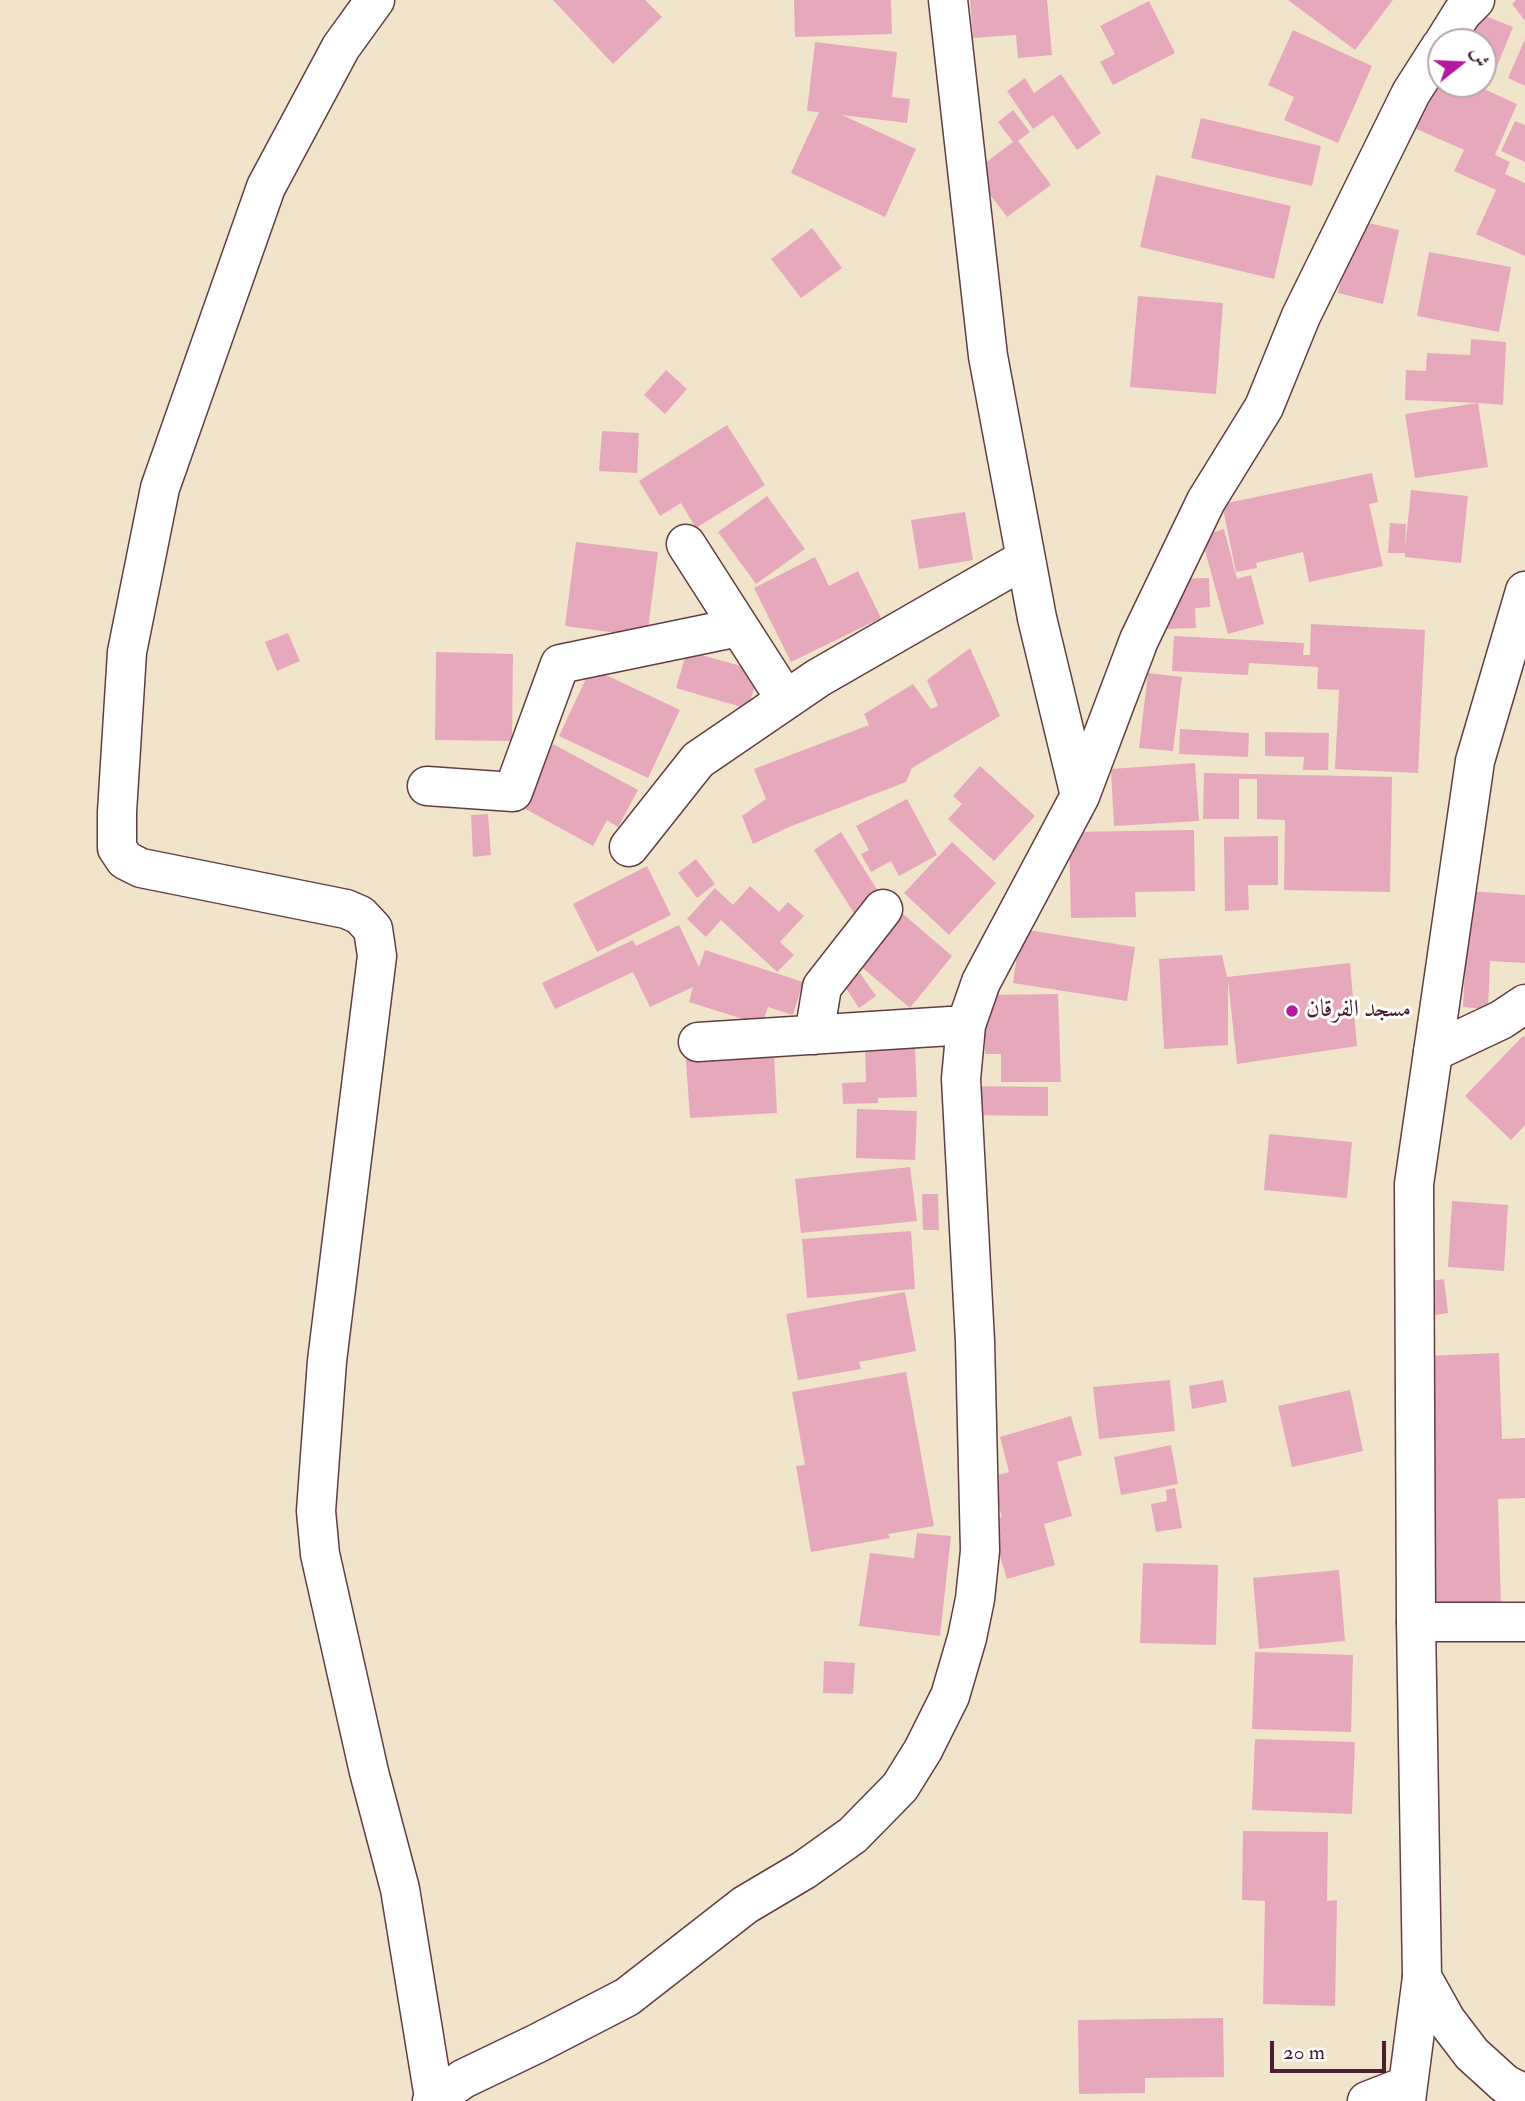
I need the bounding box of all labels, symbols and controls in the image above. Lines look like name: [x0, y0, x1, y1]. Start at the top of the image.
north arrow: [1427, 28, 1497, 98]
text: ش: [1466, 44, 1494, 70]
place label: مسجد الفرقان: [1306, 997, 1411, 1025]
marker: مسجد الفرقان: [1284, 1003, 1300, 1019]
scale bar: [1273, 2028, 1388, 2072]
text: 20 m: [1283, 2039, 1325, 2066]

